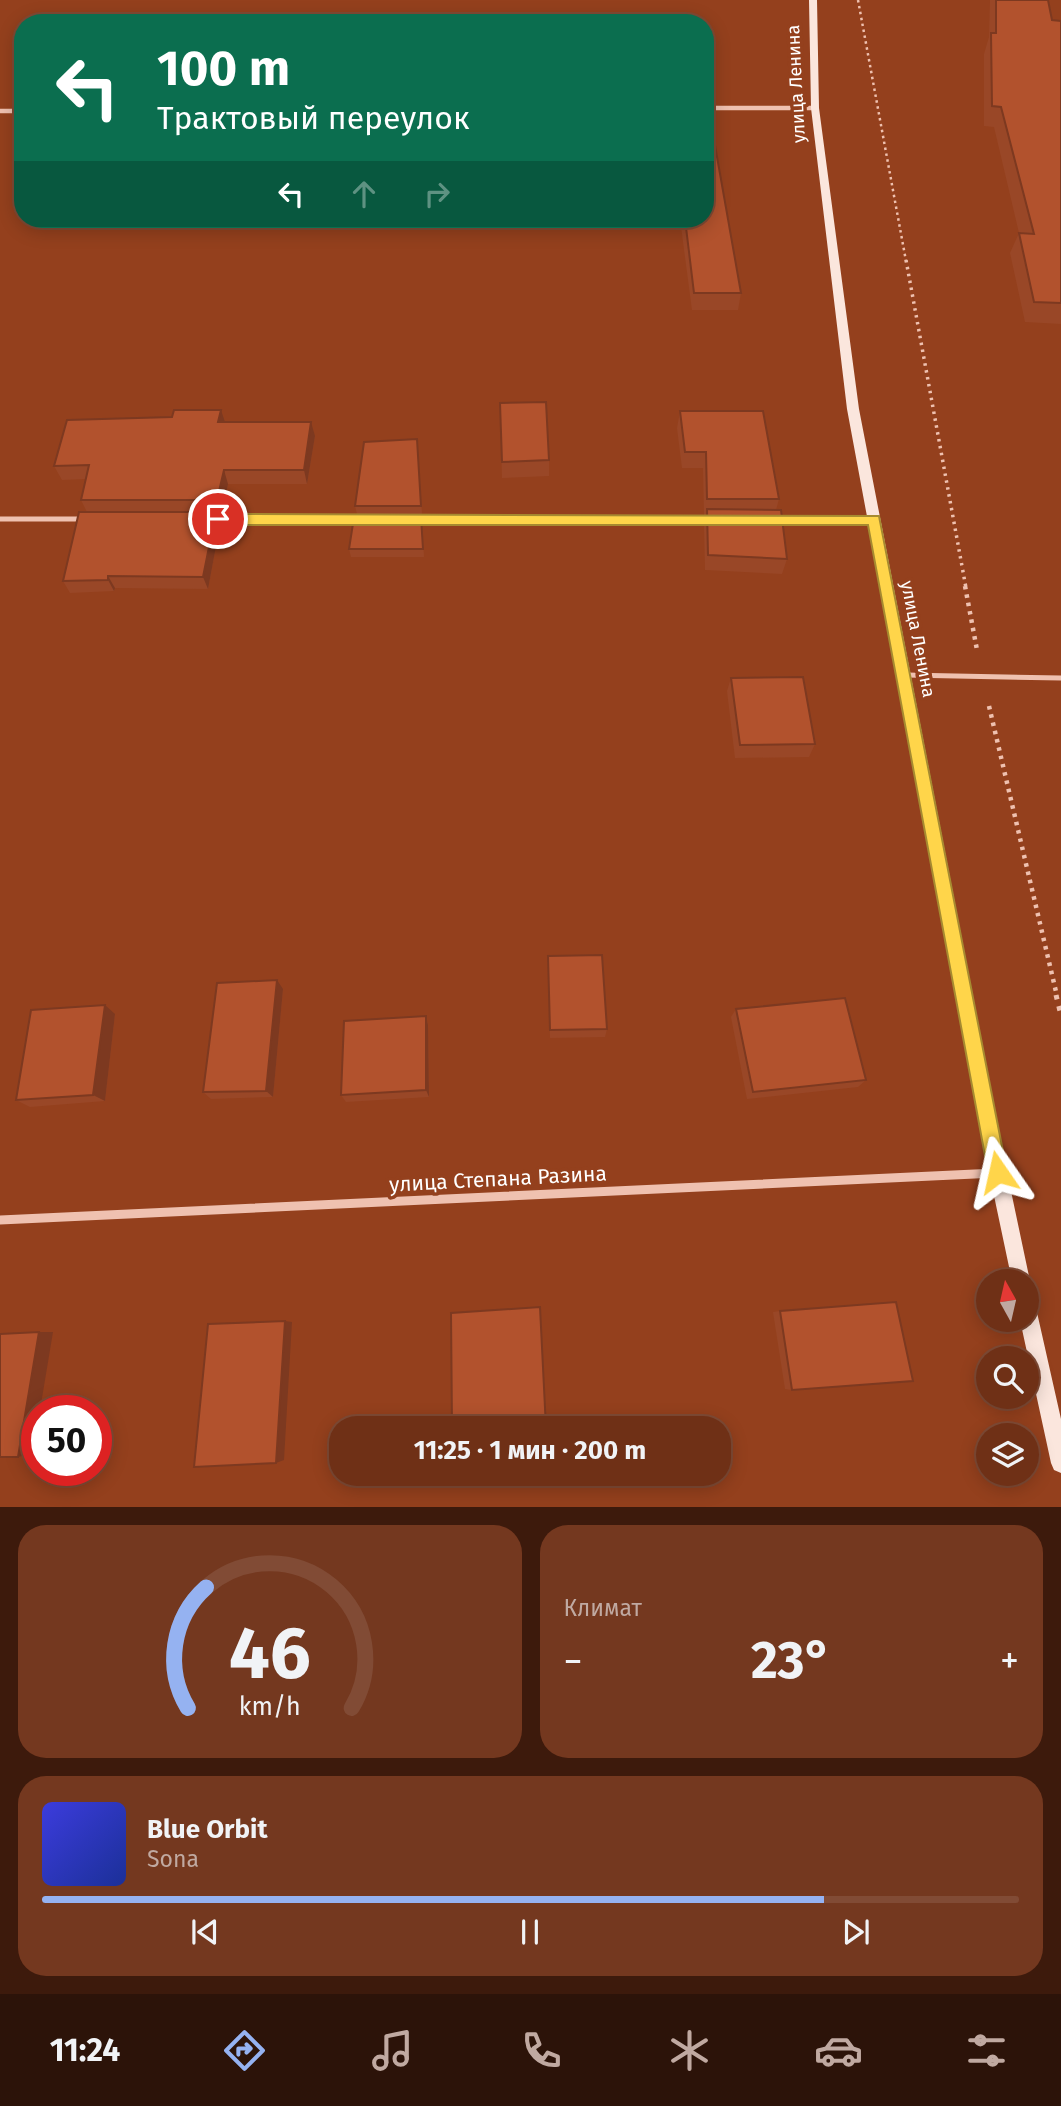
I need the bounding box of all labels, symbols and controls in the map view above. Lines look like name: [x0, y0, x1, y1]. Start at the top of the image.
street label: улица Ленина: [782, 24, 810, 144]
text: 100 m: [157, 39, 290, 98]
icon: left: [42, 42, 133, 133]
text: Трактовый переулок: [157, 99, 470, 137]
icon: left: [272, 175, 310, 213]
icon: ahead: [345, 175, 383, 213]
icon: right: [418, 175, 456, 213]
pin: [188, 489, 248, 549]
icon: arrive: [199, 500, 237, 538]
street label: улица Ленина: [896, 579, 940, 699]
position arrow: [961, 1135, 1035, 1209]
street label: улица Степана Разина: [389, 1160, 607, 1198]
north arrow: [976, 1269, 1040, 1332]
map controls: [976, 1269, 1039, 1486]
button: search: [976, 1346, 1039, 1409]
speed limit sign: 50: [21, 1395, 112, 1486]
button: layers: [976, 1423, 1039, 1486]
text: 11:25 · 1 мин · 200 m: [414, 1435, 646, 1466]
text: Климат: [564, 1594, 642, 1622]
text: 46: [229, 1610, 311, 1697]
text: 23°: [751, 1629, 832, 1692]
text: −: [564, 1638, 583, 1684]
text: +: [1000, 1638, 1019, 1684]
text: km/h: [239, 1691, 301, 1721]
text: Blue Orbit: [147, 1814, 267, 1845]
text: Sona: [147, 1845, 199, 1873]
icon: previous: [186, 1913, 224, 1951]
icon: pause: [511, 1913, 549, 1951]
icon: next: [837, 1913, 875, 1951]
icon: directions: [220, 2026, 269, 2075]
icon: music: [368, 2026, 417, 2075]
icon: phone: [517, 2026, 566, 2075]
icon: climate: [665, 2026, 714, 2075]
icon: car: [814, 2026, 863, 2075]
icon: filters: [962, 2026, 1011, 2075]
text: 11:24: [50, 2031, 120, 2069]

